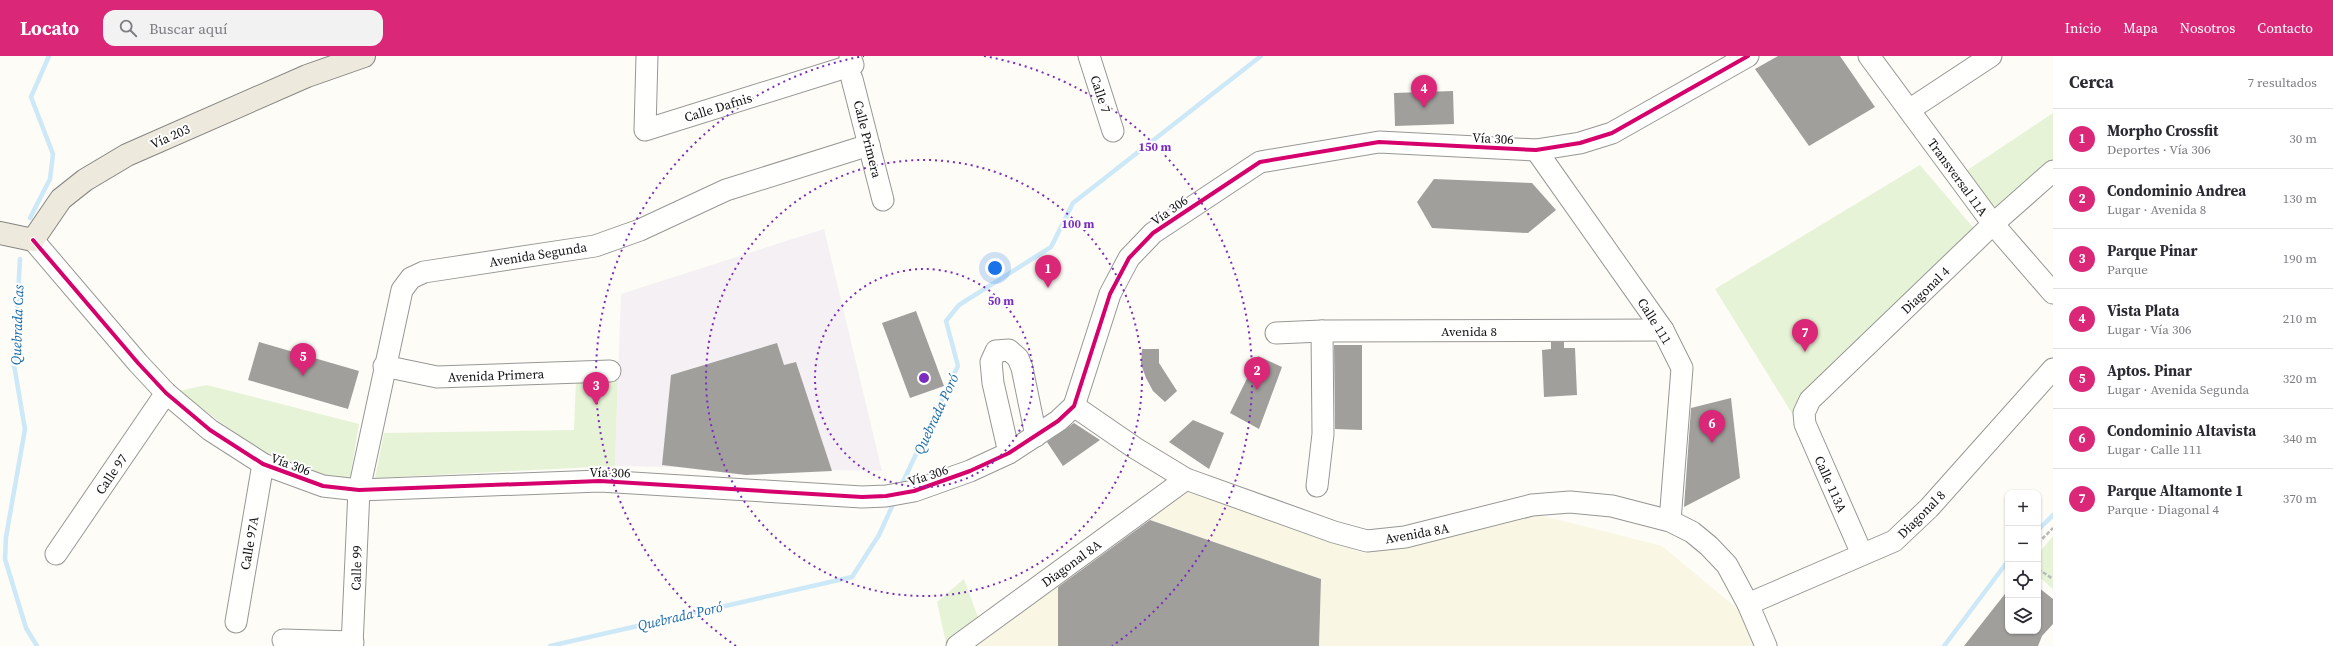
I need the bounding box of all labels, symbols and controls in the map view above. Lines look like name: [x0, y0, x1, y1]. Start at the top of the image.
search box: [103, 10, 383, 46]
text: Locato: [20, 15, 79, 41]
icon: search: [117, 17, 139, 39]
text: Buscar aquí: [149, 18, 227, 39]
text: Inicio: [2065, 18, 2101, 38]
text: Mapa: [2123, 18, 2158, 38]
text: Nosotros: [2180, 18, 2235, 38]
text: Contacto: [2257, 18, 2313, 38]
text: Cerca: [2069, 70, 2114, 94]
street label: Calle 7: [1086, 73, 1115, 116]
text: 7 resultados: [2247, 74, 2317, 91]
pin: 4: [1411, 75, 1437, 108]
street label: Calle Dafnis: [682, 89, 754, 126]
street label: Calle Primera: [850, 99, 885, 180]
street label: Vía 203: [148, 120, 193, 153]
text: Morpho Crossfit: [2107, 120, 2218, 141]
street label: Vía 306: [1472, 129, 1514, 148]
text: 1: [2078, 130, 2086, 147]
text: 30 m: [2289, 130, 2317, 147]
street label: Transversal 11A: [1924, 135, 1992, 220]
text: 150 m: [1139, 139, 1172, 155]
text: Deportes · Vía 306: [2107, 141, 2211, 158]
text: Condominio Andrea: [2107, 180, 2246, 201]
text: 2: [2078, 190, 2086, 207]
text: 130 m: [2283, 190, 2317, 207]
street label: Vía 306: [1147, 192, 1191, 229]
text: Lugar · Avenida 8: [2107, 201, 2206, 218]
text: 100 m: [1062, 216, 1095, 232]
street label: Avenida Segunda: [488, 238, 589, 271]
text: Parque Pinar: [2107, 240, 2197, 261]
text: 3: [2078, 250, 2086, 267]
text: 190 m: [2283, 250, 2317, 267]
pin: 1: [1035, 255, 1061, 288]
your location: [985, 258, 1005, 278]
text: Parque: [2107, 261, 2148, 278]
street label: Diagonal 4: [1897, 263, 1954, 318]
water label: Quebrada Cas: [6, 284, 28, 366]
text: 50 m: [988, 293, 1014, 309]
street label: Calle 111: [1634, 295, 1675, 348]
text: Vista Plata: [2107, 300, 2179, 321]
text: 4: [2078, 310, 2086, 327]
text: 210 m: [2283, 310, 2317, 327]
pin: 7: [1792, 319, 1818, 352]
text: Lugar · Vía 306: [2107, 321, 2191, 338]
street label: Avenida 8: [1441, 323, 1497, 340]
pin: 5: [290, 343, 316, 376]
pin: 2: [1244, 357, 1270, 390]
text: Aptos. Pinar: [2107, 360, 2192, 381]
street label: Avenida Primera: [447, 365, 545, 386]
water label: Quebrada Poró: [909, 370, 963, 457]
text: 5: [2078, 370, 2086, 387]
text: 320 m: [2283, 370, 2317, 387]
centre of rings: [917, 371, 931, 385]
pin: 3: [583, 372, 609, 405]
text: Lugar · Avenida Segunda: [2107, 381, 2249, 398]
pin: 6: [1699, 410, 1725, 443]
text: Condominio Altavista: [2107, 420, 2256, 441]
text: 6: [2078, 430, 2086, 447]
text: 340 m: [2283, 430, 2317, 447]
text: Lugar · Calle 111: [2107, 441, 2202, 458]
street label: Vía 306: [268, 449, 313, 480]
street label: Calle 97: [92, 450, 131, 498]
street label: Calle 113A: [1811, 453, 1851, 516]
street label: Vía 306: [906, 461, 950, 490]
street label: Vía 306: [589, 464, 631, 481]
text: Parque Altamonte 1: [2107, 480, 2243, 501]
street label: Diagonal 8: [1894, 487, 1949, 542]
map controls: [2005, 490, 2041, 634]
button: +: [2005, 490, 2041, 526]
text: 7: [2078, 490, 2086, 507]
text: 370 m: [2283, 490, 2317, 507]
text: Parque · Diagonal 4: [2107, 501, 2219, 518]
street label: Calle 97A: [236, 515, 263, 571]
street label: Avenida 8A: [1384, 519, 1451, 547]
button: −: [2005, 526, 2041, 562]
street label: Diagonal 8A: [1038, 536, 1105, 591]
street label: Calle 99: [347, 545, 366, 591]
button: locate: [2005, 562, 2041, 598]
water label: Quebrada Poró: [636, 596, 725, 635]
button: layers: [2005, 598, 2041, 634]

